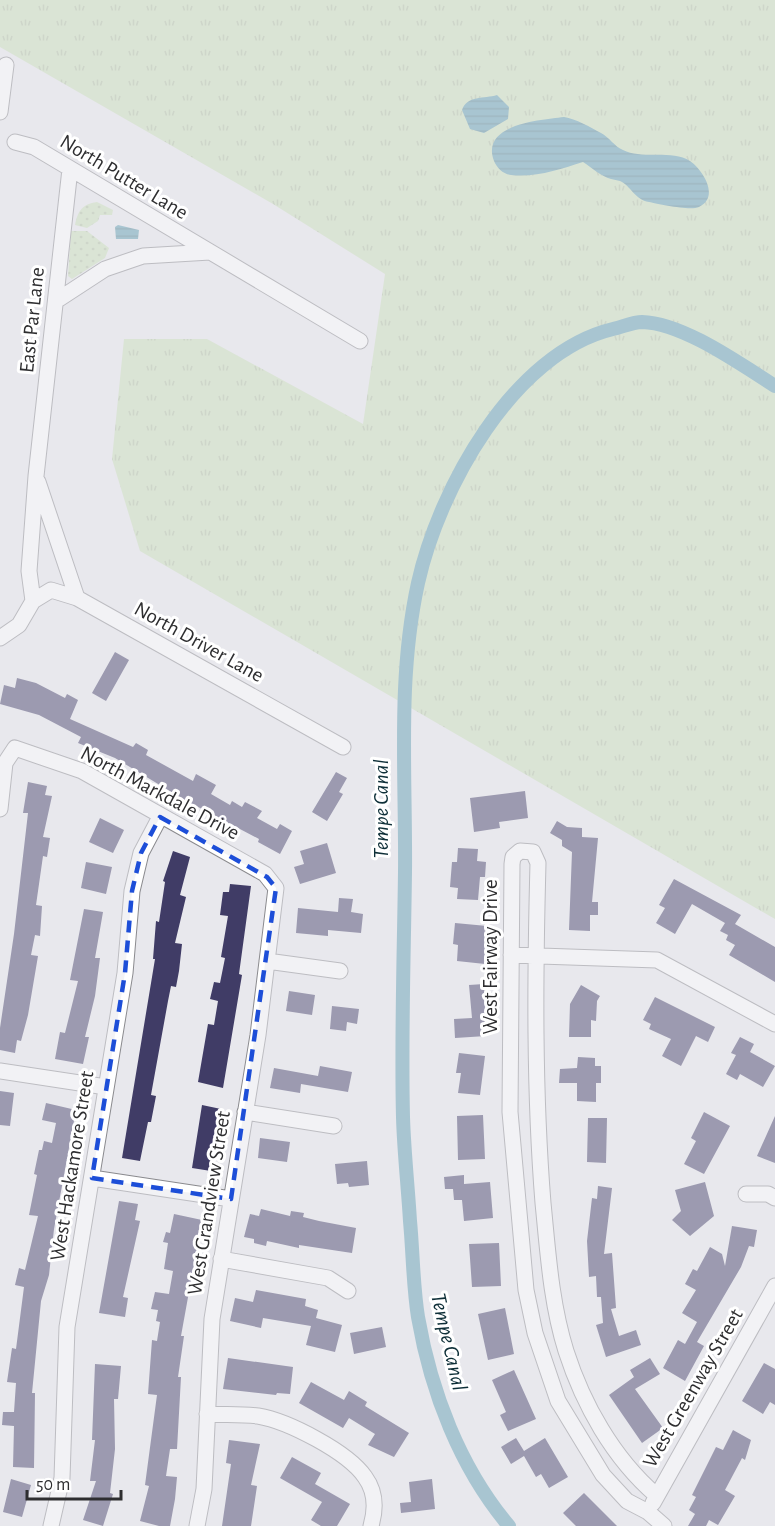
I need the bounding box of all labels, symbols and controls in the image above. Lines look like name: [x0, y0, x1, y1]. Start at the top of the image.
street label: North Putter Lane: [56, 131, 192, 223]
street label: East Par Lane: [16, 266, 48, 374]
street label: North Driver Lane: [131, 598, 267, 686]
street label: North Markdale Drive: [77, 742, 243, 844]
water label: Tempe Canal: [370, 759, 393, 859]
street label: West Fairway Drive: [480, 879, 501, 1035]
street label: West Hackamore Street: [47, 1069, 97, 1262]
street label: West Grandview Street: [184, 1109, 234, 1297]
water label: Tempe Canal: [426, 1291, 471, 1393]
street label: West Greenway Street: [639, 1305, 747, 1471]
scale bar: [27, 1463, 122, 1501]
text: 50 m: [36, 1476, 70, 1494]

